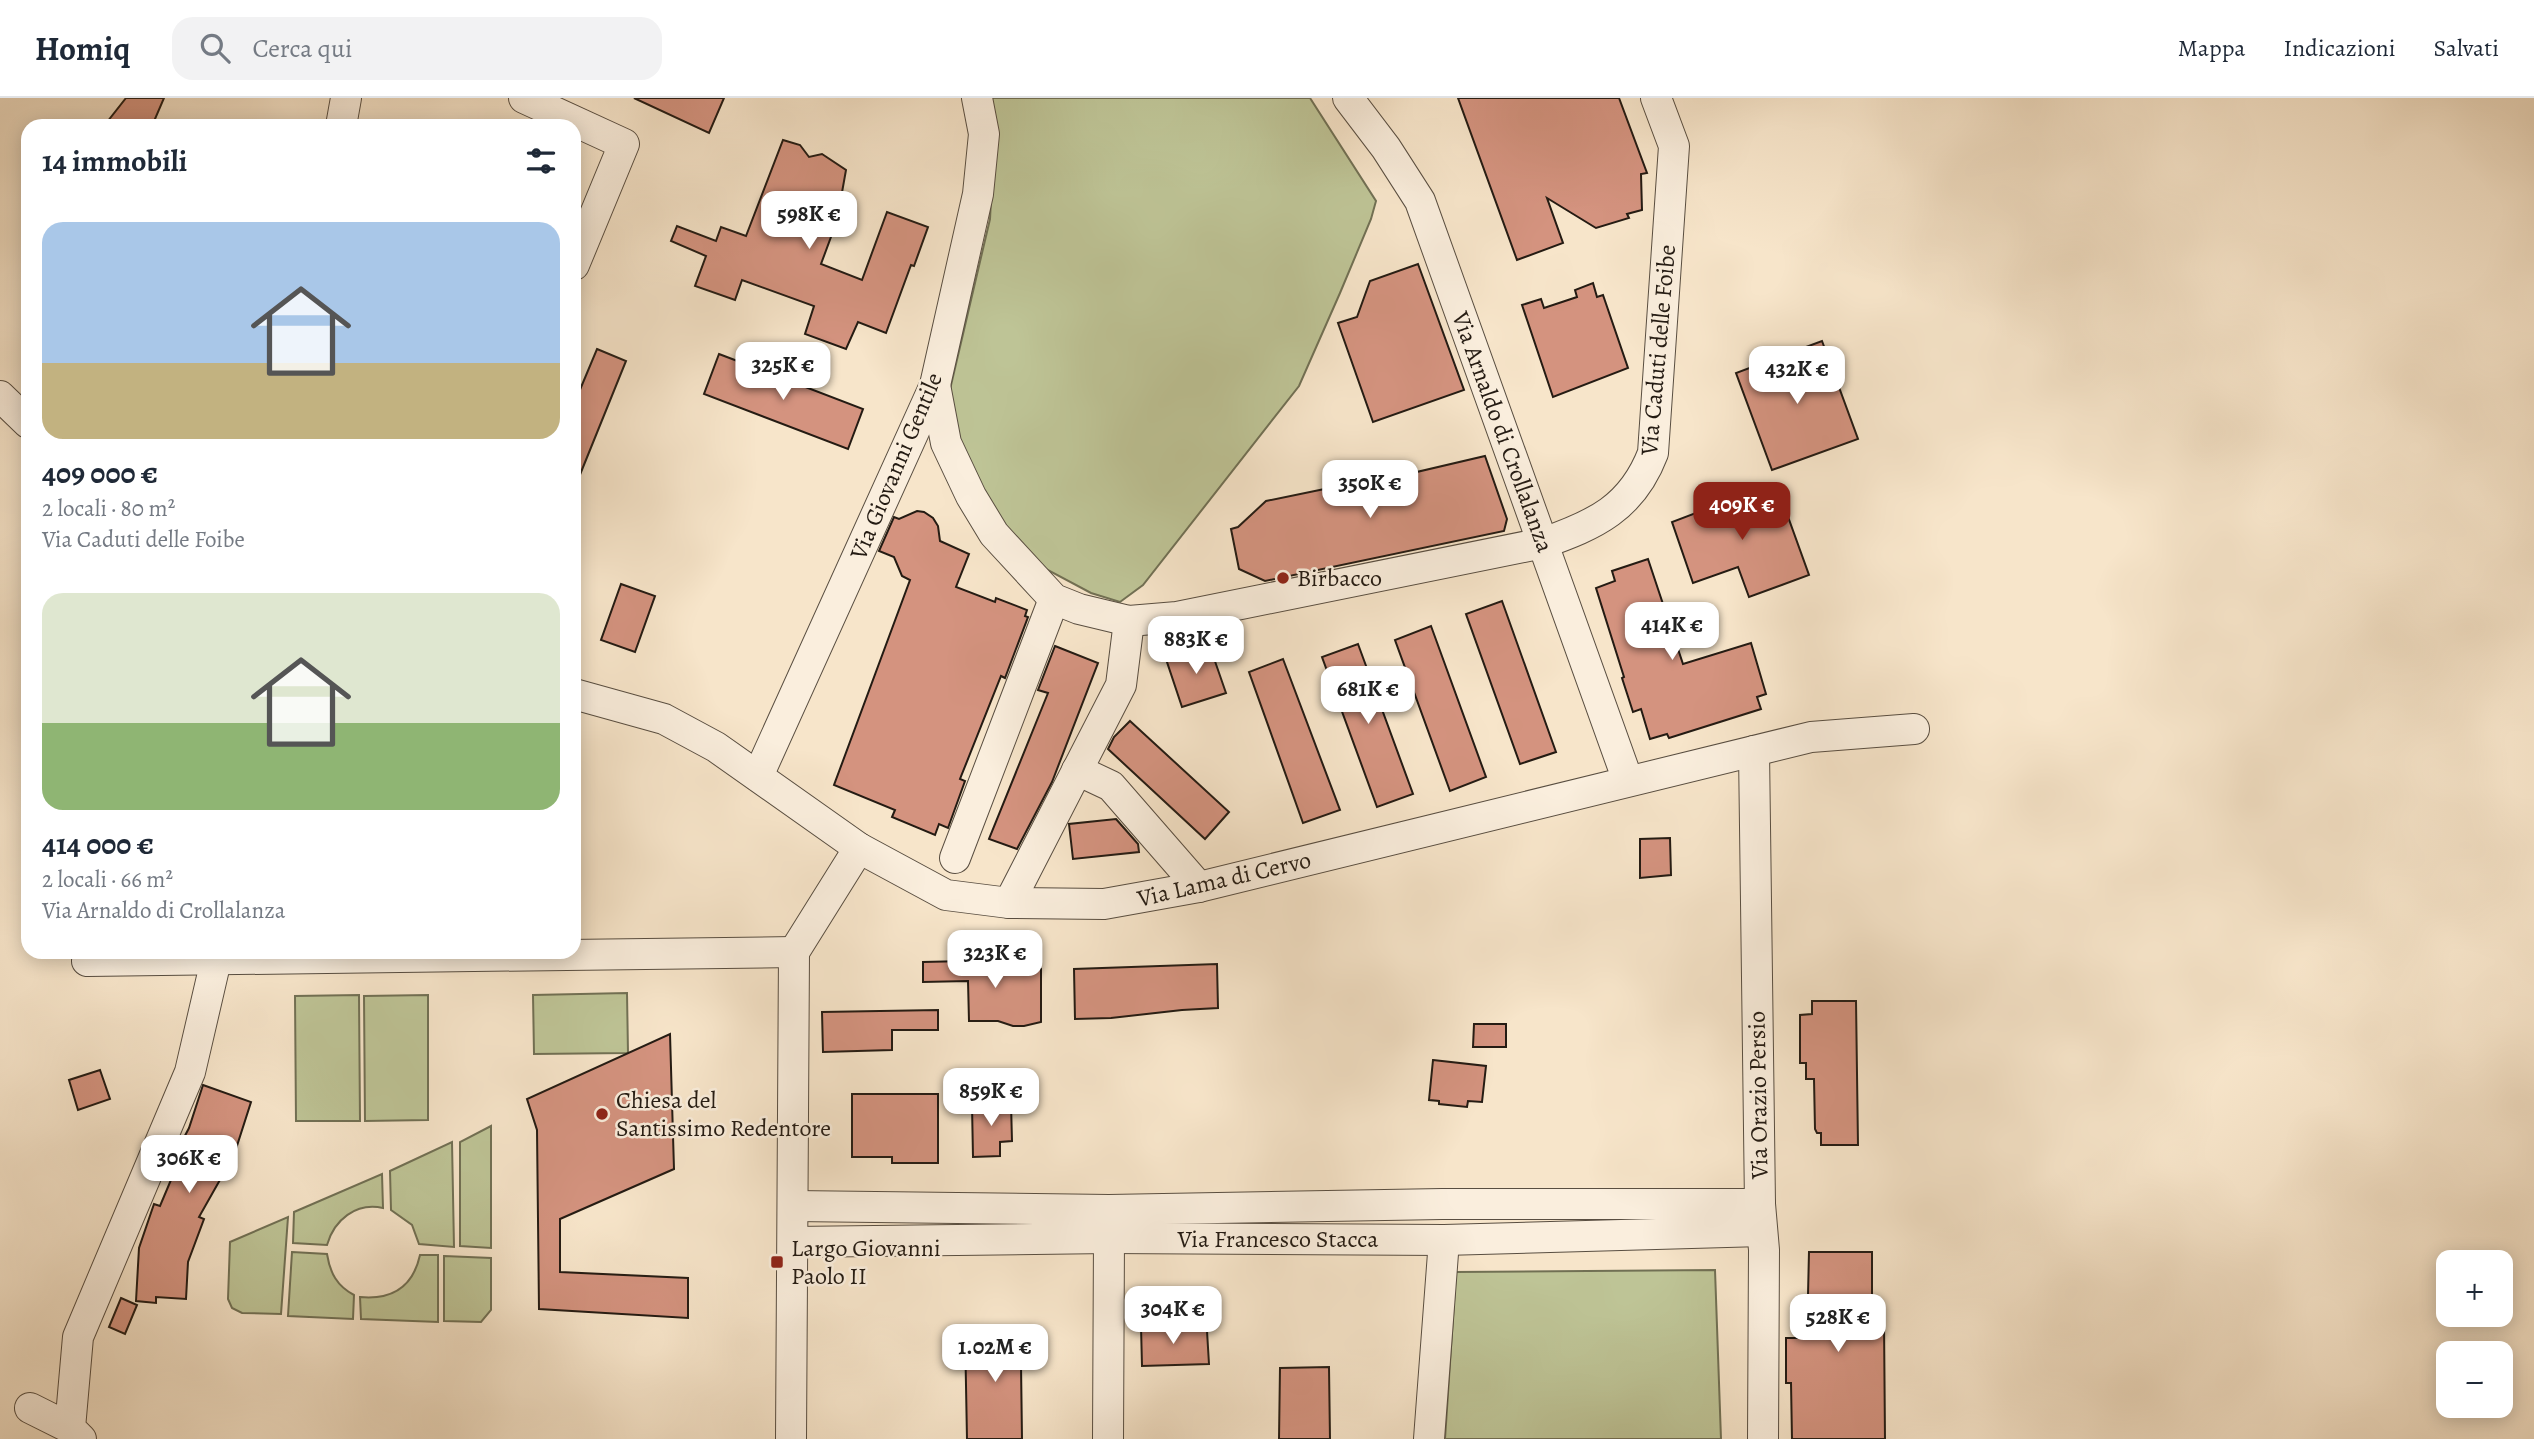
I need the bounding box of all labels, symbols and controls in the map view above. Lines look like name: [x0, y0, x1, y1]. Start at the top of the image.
search box: [172, 17, 662, 80]
text: Homiq: [35, 26, 130, 71]
icon: search: [196, 29, 234, 67]
text: Cerca qui: [252, 31, 352, 66]
text: Mappa: [2178, 32, 2246, 64]
text: Indicazioni: [2284, 32, 2396, 64]
text: Salvati: [2434, 32, 2499, 64]
text: 14 immobili: [42, 141, 187, 181]
icon: filters: [522, 142, 560, 180]
pin: 598K €: [752, 192, 866, 251]
text: 598K €: [777, 198, 841, 229]
street label: Via Caduti delle Foibe: [1633, 243, 1683, 458]
icon: home: [238, 268, 364, 394]
street label: Via Arnaldo di Crollalanza: [1444, 306, 1562, 558]
pin: 325K €: [726, 342, 840, 402]
pin: 432K €: [1740, 346, 1854, 406]
text: 325K €: [751, 349, 815, 380]
text: 432K €: [1765, 353, 1829, 384]
street label: Via Giovanni Gentile: [842, 368, 950, 565]
text: 409 000 €: [42, 453, 158, 493]
pin: 350K €: [1313, 460, 1427, 520]
text: 350K €: [1338, 467, 1402, 498]
pin: 409K €: [1685, 482, 1799, 542]
text: 409K €: [1709, 489, 1775, 520]
text: 2 locali · 80 m²: [42, 493, 175, 524]
text: Via Caduti delle Foibe: [42, 524, 245, 555]
place label: Birbacco: [1297, 562, 1382, 594]
marker: Birbacco: [1275, 570, 1291, 586]
pin: 414K €: [1615, 602, 1729, 662]
text: 414K €: [1641, 609, 1703, 640]
pin: 883K €: [1139, 616, 1253, 676]
text: 883K €: [1164, 623, 1228, 654]
icon: home: [238, 639, 364, 765]
pin: 681K €: [1311, 666, 1425, 726]
text: 681K €: [1337, 673, 1399, 704]
text: 414 000 €: [42, 824, 154, 864]
street label: Via Lama di Cervo: [1133, 843, 1314, 915]
text: 2 locali · 66 m²: [42, 864, 173, 895]
text: Via Arnaldo di Crollalanza: [42, 895, 285, 926]
pin: 323K €: [938, 930, 1052, 990]
text: 323K €: [963, 937, 1027, 968]
street label: Via Orazio Persio: [1741, 1011, 1775, 1180]
pin: 859K €: [934, 1068, 1048, 1128]
text: 859K €: [959, 1075, 1023, 1106]
place label: Chiesa del Santissimo Redentore: [616, 1084, 831, 1144]
marker: Chiesa del Santissimo Redentore: [594, 1106, 610, 1122]
pin: 306K €: [132, 1136, 246, 1195]
text: 306K €: [157, 1142, 221, 1173]
street label: Via Francesco Stacca: [1177, 1223, 1379, 1255]
place label: Largo Giovanni Paolo II: [791, 1232, 941, 1292]
map controls: [2436, 1250, 2513, 1418]
button: +: [2436, 1250, 2513, 1327]
marker: Largo Giovanni Paolo II: [769, 1254, 785, 1270]
pin: 304K €: [1116, 1286, 1230, 1346]
text: 304K €: [1141, 1293, 1205, 1324]
pin: 528K €: [1781, 1294, 1895, 1354]
text: 528K €: [1806, 1301, 1870, 1332]
pin: 1.02M €: [930, 1324, 1060, 1384]
text: 1.02M €: [958, 1331, 1032, 1362]
button: −: [2436, 1341, 2513, 1418]

